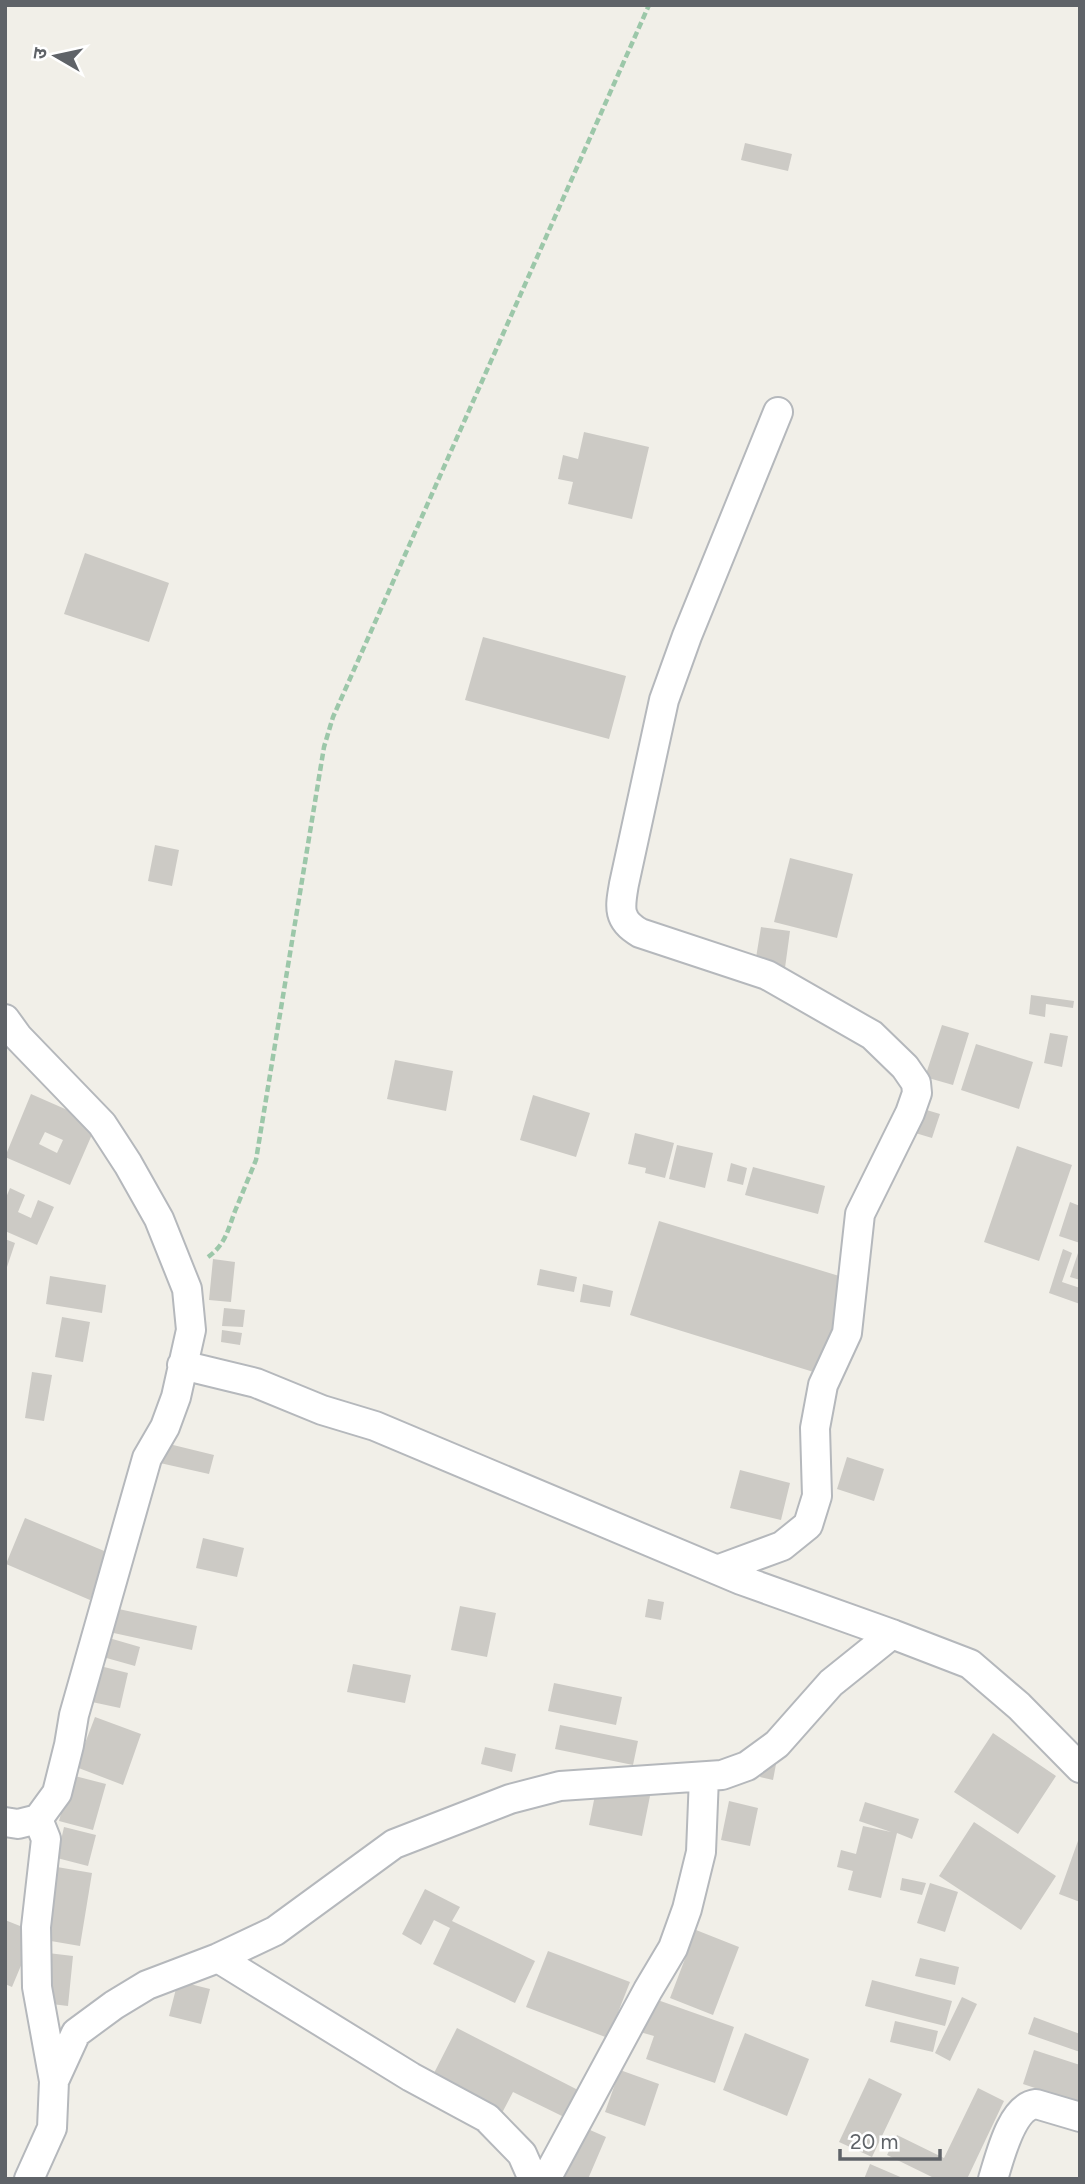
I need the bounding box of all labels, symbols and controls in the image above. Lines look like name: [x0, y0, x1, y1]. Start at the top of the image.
north arrow: [21, 21, 91, 91]
text: उ: [27, 45, 52, 61]
scale bar: [840, 2118, 940, 2162]
text: 20 m: [850, 2129, 898, 2154]

